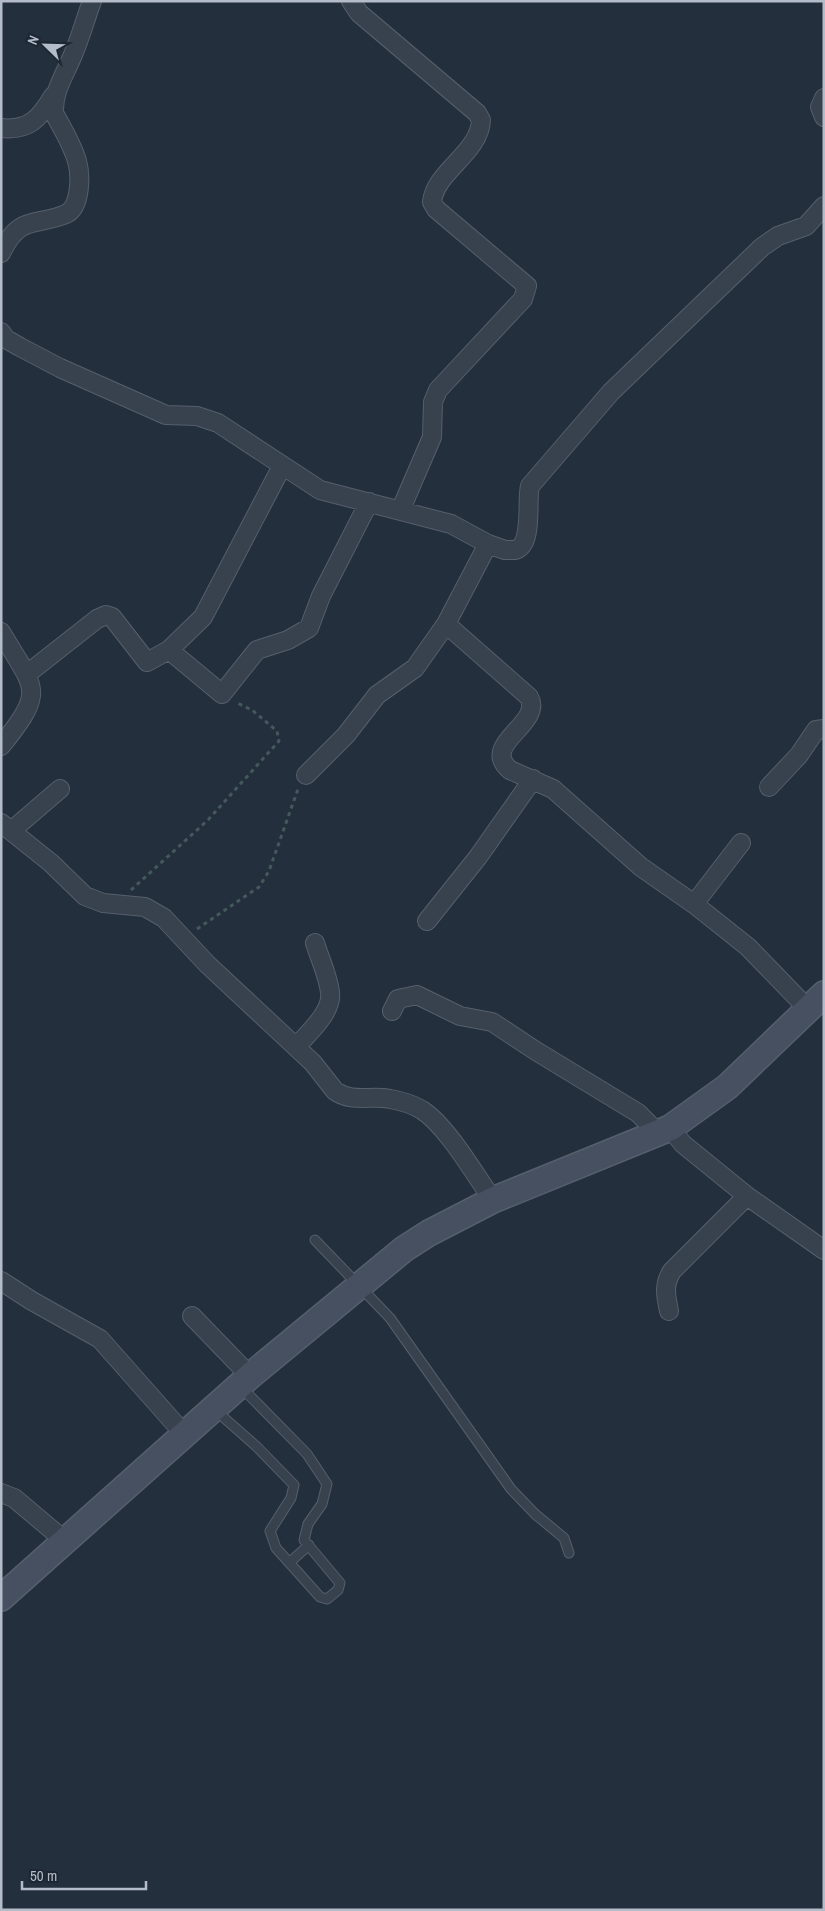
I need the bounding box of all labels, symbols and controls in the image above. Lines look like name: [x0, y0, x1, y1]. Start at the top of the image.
north arrow: [20, 20, 70, 70]
text: N: [23, 33, 43, 47]
scale bar: [22, 1858, 146, 1890]
text: 50 m: [30, 1865, 57, 1886]

